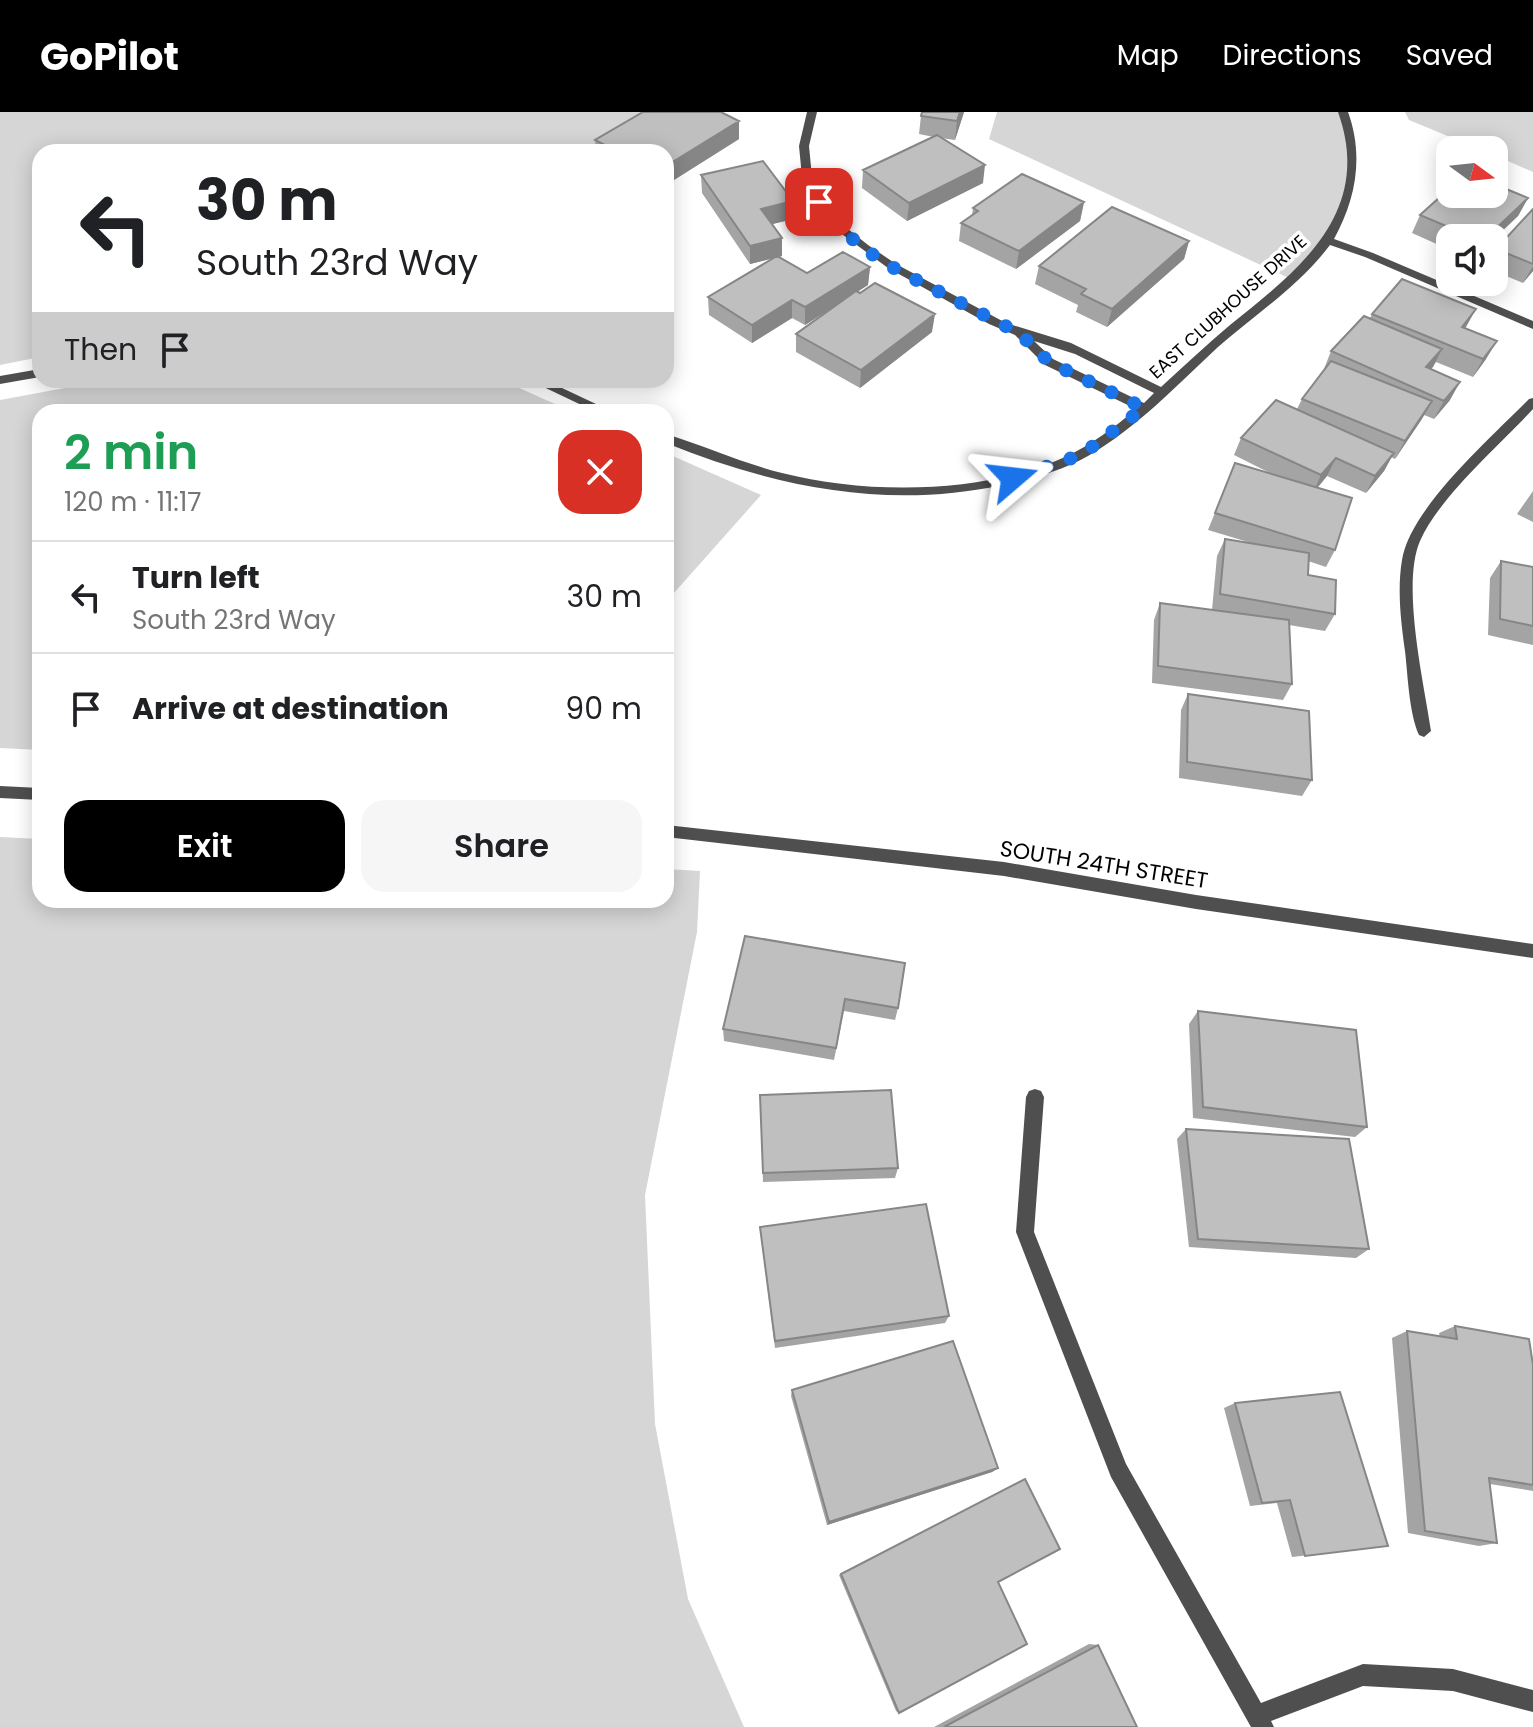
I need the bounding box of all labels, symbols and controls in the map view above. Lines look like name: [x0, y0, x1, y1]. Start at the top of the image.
text: GoPilot: [40, 30, 179, 83]
text: Map: [1117, 36, 1179, 75]
text: Directions: [1223, 36, 1362, 75]
text: Saved: [1406, 36, 1493, 75]
north arrow: [1436, 136, 1508, 208]
map controls: [1436, 136, 1508, 296]
text: 30 m: [196, 161, 338, 240]
pin: [785, 168, 853, 236]
icon: left: [64, 176, 168, 280]
icon: arrive: [797, 180, 841, 224]
button: sound: [1436, 224, 1508, 296]
street label: EAST CLUBHOUSE DRIVE: [1143, 229, 1312, 384]
text: South 23rd Way: [196, 237, 478, 288]
text: Then: [64, 328, 137, 371]
icon: arrive: [153, 328, 197, 372]
text: 2 min: [64, 419, 198, 486]
button: close: [558, 430, 642, 514]
position arrow: [971, 436, 1055, 520]
text: 120 m · 11:17: [64, 484, 201, 520]
text: Turn left: [132, 556, 260, 599]
icon: left: [64, 575, 108, 619]
text: 30 m: [567, 575, 642, 618]
text: South 23rd Way: [132, 602, 336, 638]
icon: arrive: [64, 687, 108, 731]
text: Arrive at destination: [132, 687, 449, 730]
text: 90 m: [565, 687, 642, 730]
button: Exit: [64, 800, 345, 892]
button: Share: [361, 800, 642, 892]
street label: SOUTH 24TH STREET: [998, 833, 1210, 896]

